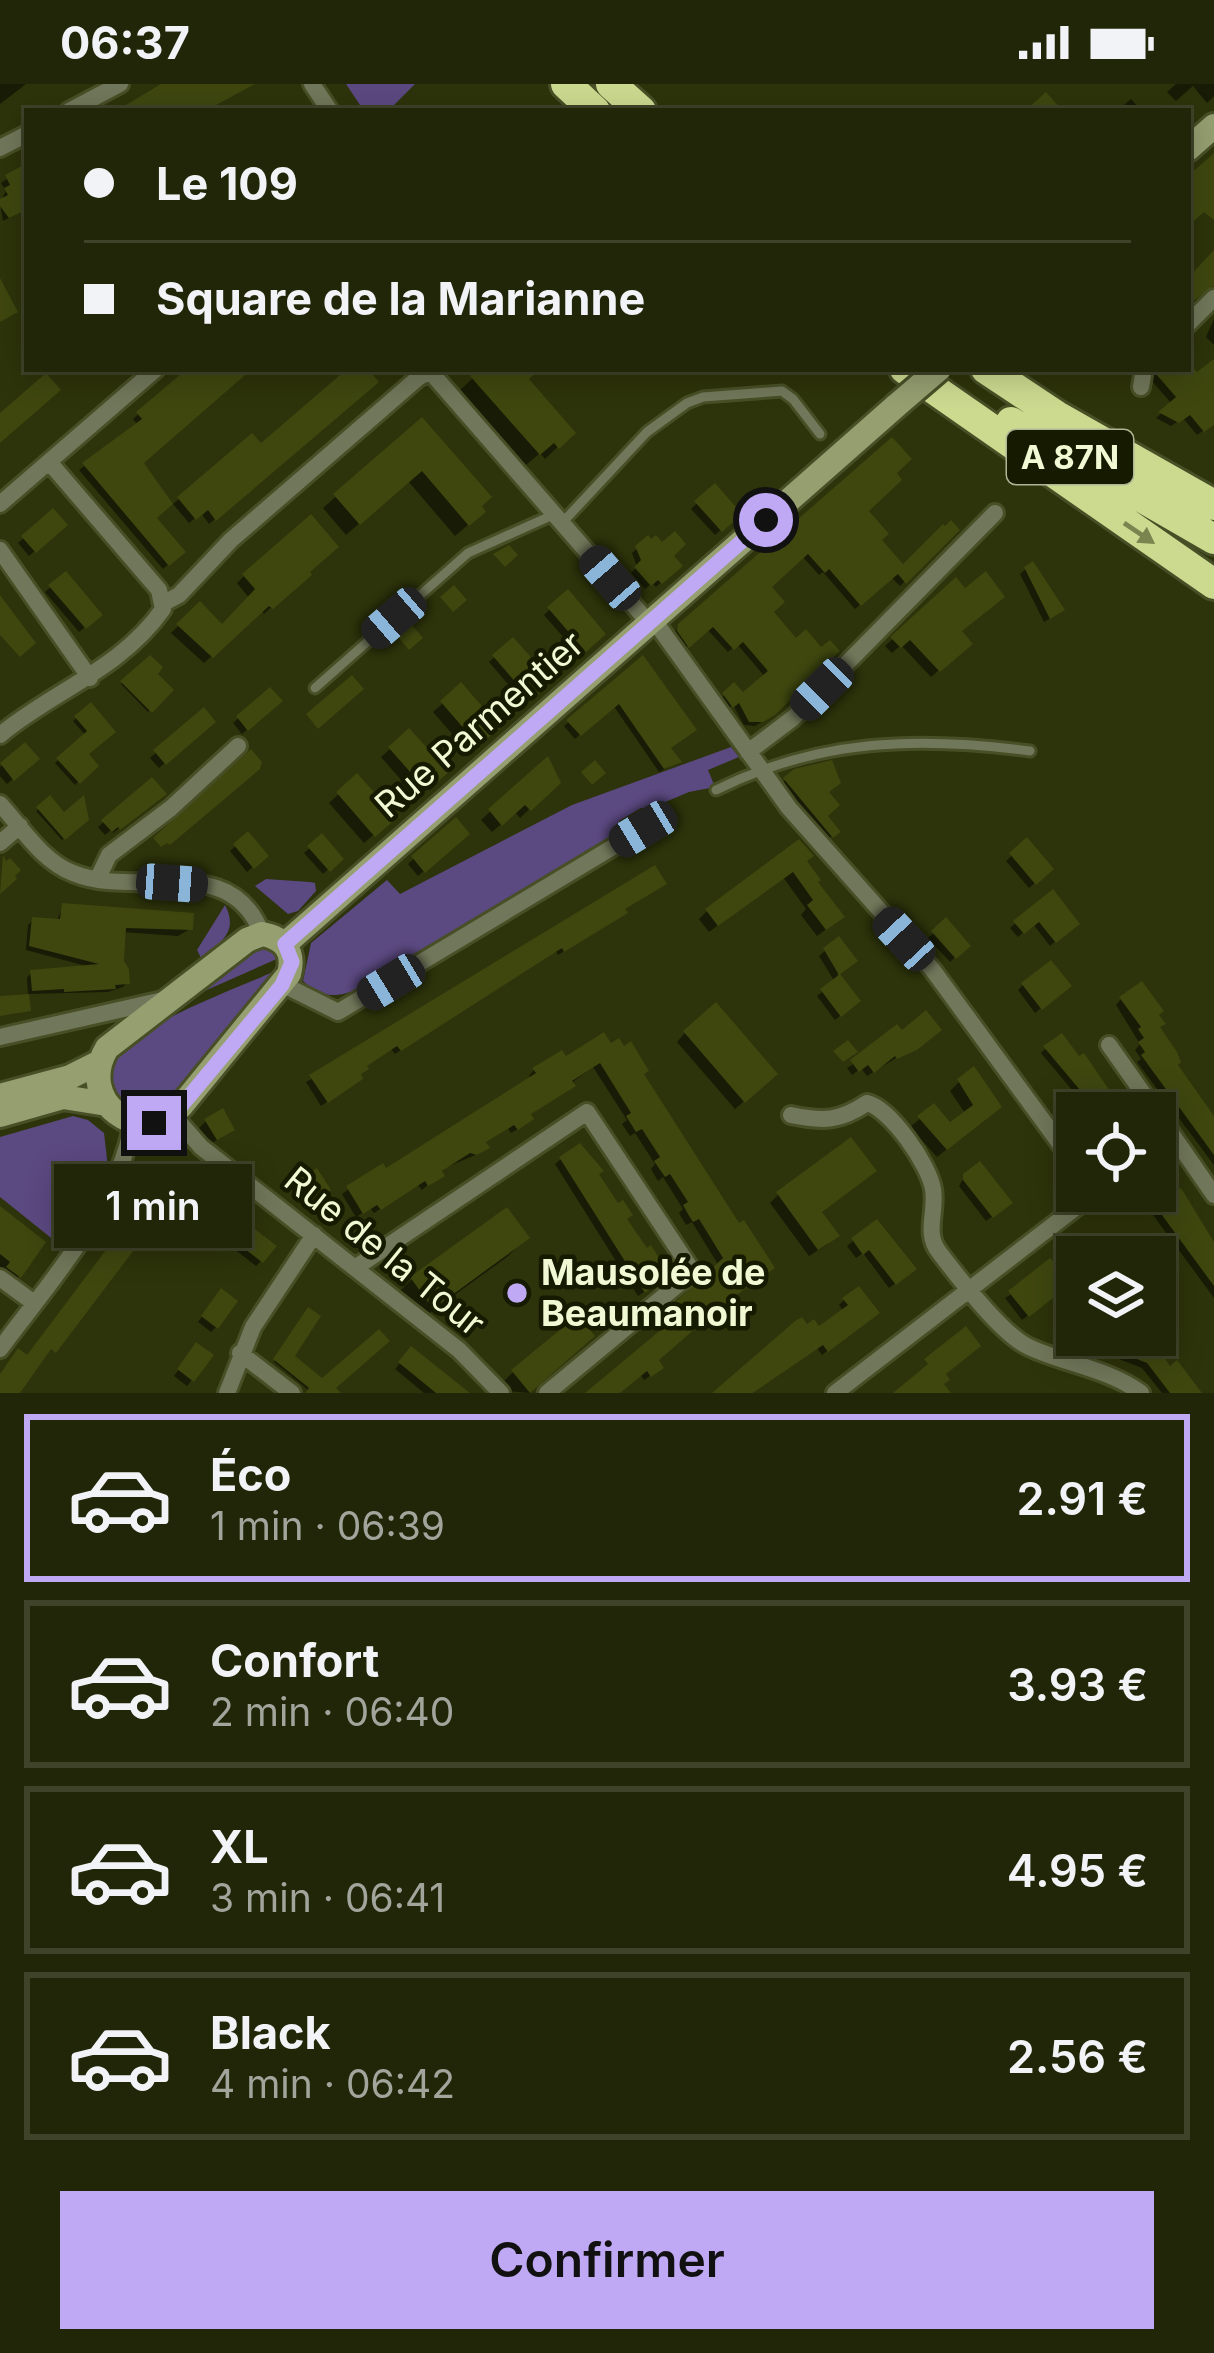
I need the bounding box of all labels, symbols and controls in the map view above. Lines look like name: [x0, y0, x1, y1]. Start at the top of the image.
text: 06:37: [60, 15, 190, 70]
text: Le 109: [156, 156, 298, 211]
text: Square de la Marianne: [156, 271, 645, 326]
road number: A 87N: [1007, 430, 1133, 484]
route start: [739, 493, 793, 547]
one-way arrow: [1122, 521, 1155, 543]
car: [573, 539, 647, 617]
car: [355, 581, 433, 655]
street label: Rue Parmentier: [366, 622, 592, 826]
car: [784, 651, 860, 727]
car: [603, 795, 683, 863]
car: [135, 863, 209, 903]
car: [866, 900, 942, 978]
car: [351, 948, 431, 1016]
map controls: [1056, 1092, 1176, 1356]
button: locate: [1056, 1092, 1176, 1212]
route end: [127, 1096, 181, 1150]
street label: Rue de la Tour: [276, 1157, 494, 1345]
callout: 1 min: [55, 1165, 253, 1249]
text: 1 min: [105, 1182, 201, 1229]
button: layers: [1056, 1236, 1176, 1356]
place label: Mausolée de Beaumanoir: [541, 1250, 765, 1335]
marker: Mausolée de Beaumanoir: [504, 1280, 530, 1306]
icon: car: [66, 1444, 174, 1552]
text: Éco: [210, 1447, 291, 1502]
text: 2.91 €: [1016, 1471, 1148, 1526]
text: 1 min · 06:39: [210, 1502, 445, 1549]
icon: car: [66, 1630, 174, 1738]
text: Confort: [210, 1633, 379, 1688]
text: 3.93 €: [1007, 1657, 1148, 1712]
text: 2 min · 06:40: [210, 1688, 454, 1735]
icon: car: [66, 1816, 174, 1924]
text: XL: [210, 1819, 269, 1874]
text: 4.95 €: [1007, 1843, 1148, 1898]
text: 3 min · 06:41: [210, 1874, 445, 1921]
icon: car: [66, 2002, 174, 2110]
text: Black: [210, 2005, 331, 2060]
text: 2.56 €: [1007, 2029, 1148, 2084]
text: 4 min · 06:42: [210, 2060, 455, 2107]
button: Confirmer: [60, 2191, 1154, 2329]

